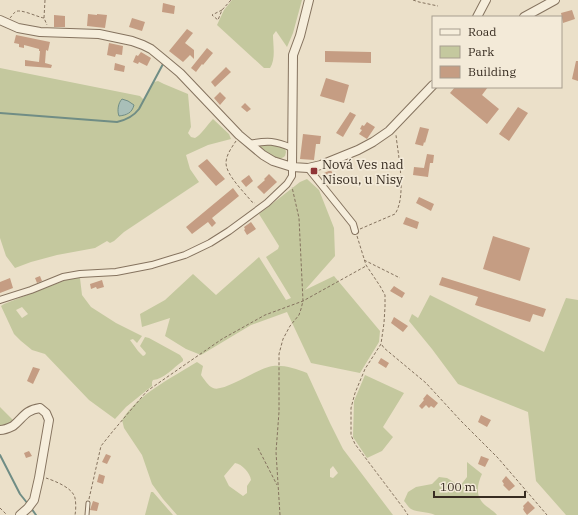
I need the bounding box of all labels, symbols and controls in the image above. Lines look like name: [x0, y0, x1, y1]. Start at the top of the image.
legend: [432, 16, 562, 88]
text: Road: [468, 24, 497, 39]
text: Park: [468, 44, 494, 59]
text: Building: [468, 64, 516, 79]
place label: Nová Ves nad Nisou, u Nisy: [322, 156, 404, 188]
marker: Nová Ves nad Nisou, u Nisy: [309, 166, 319, 176]
scale bar: [434, 473, 525, 499]
text: 100 m: [440, 479, 476, 494]

